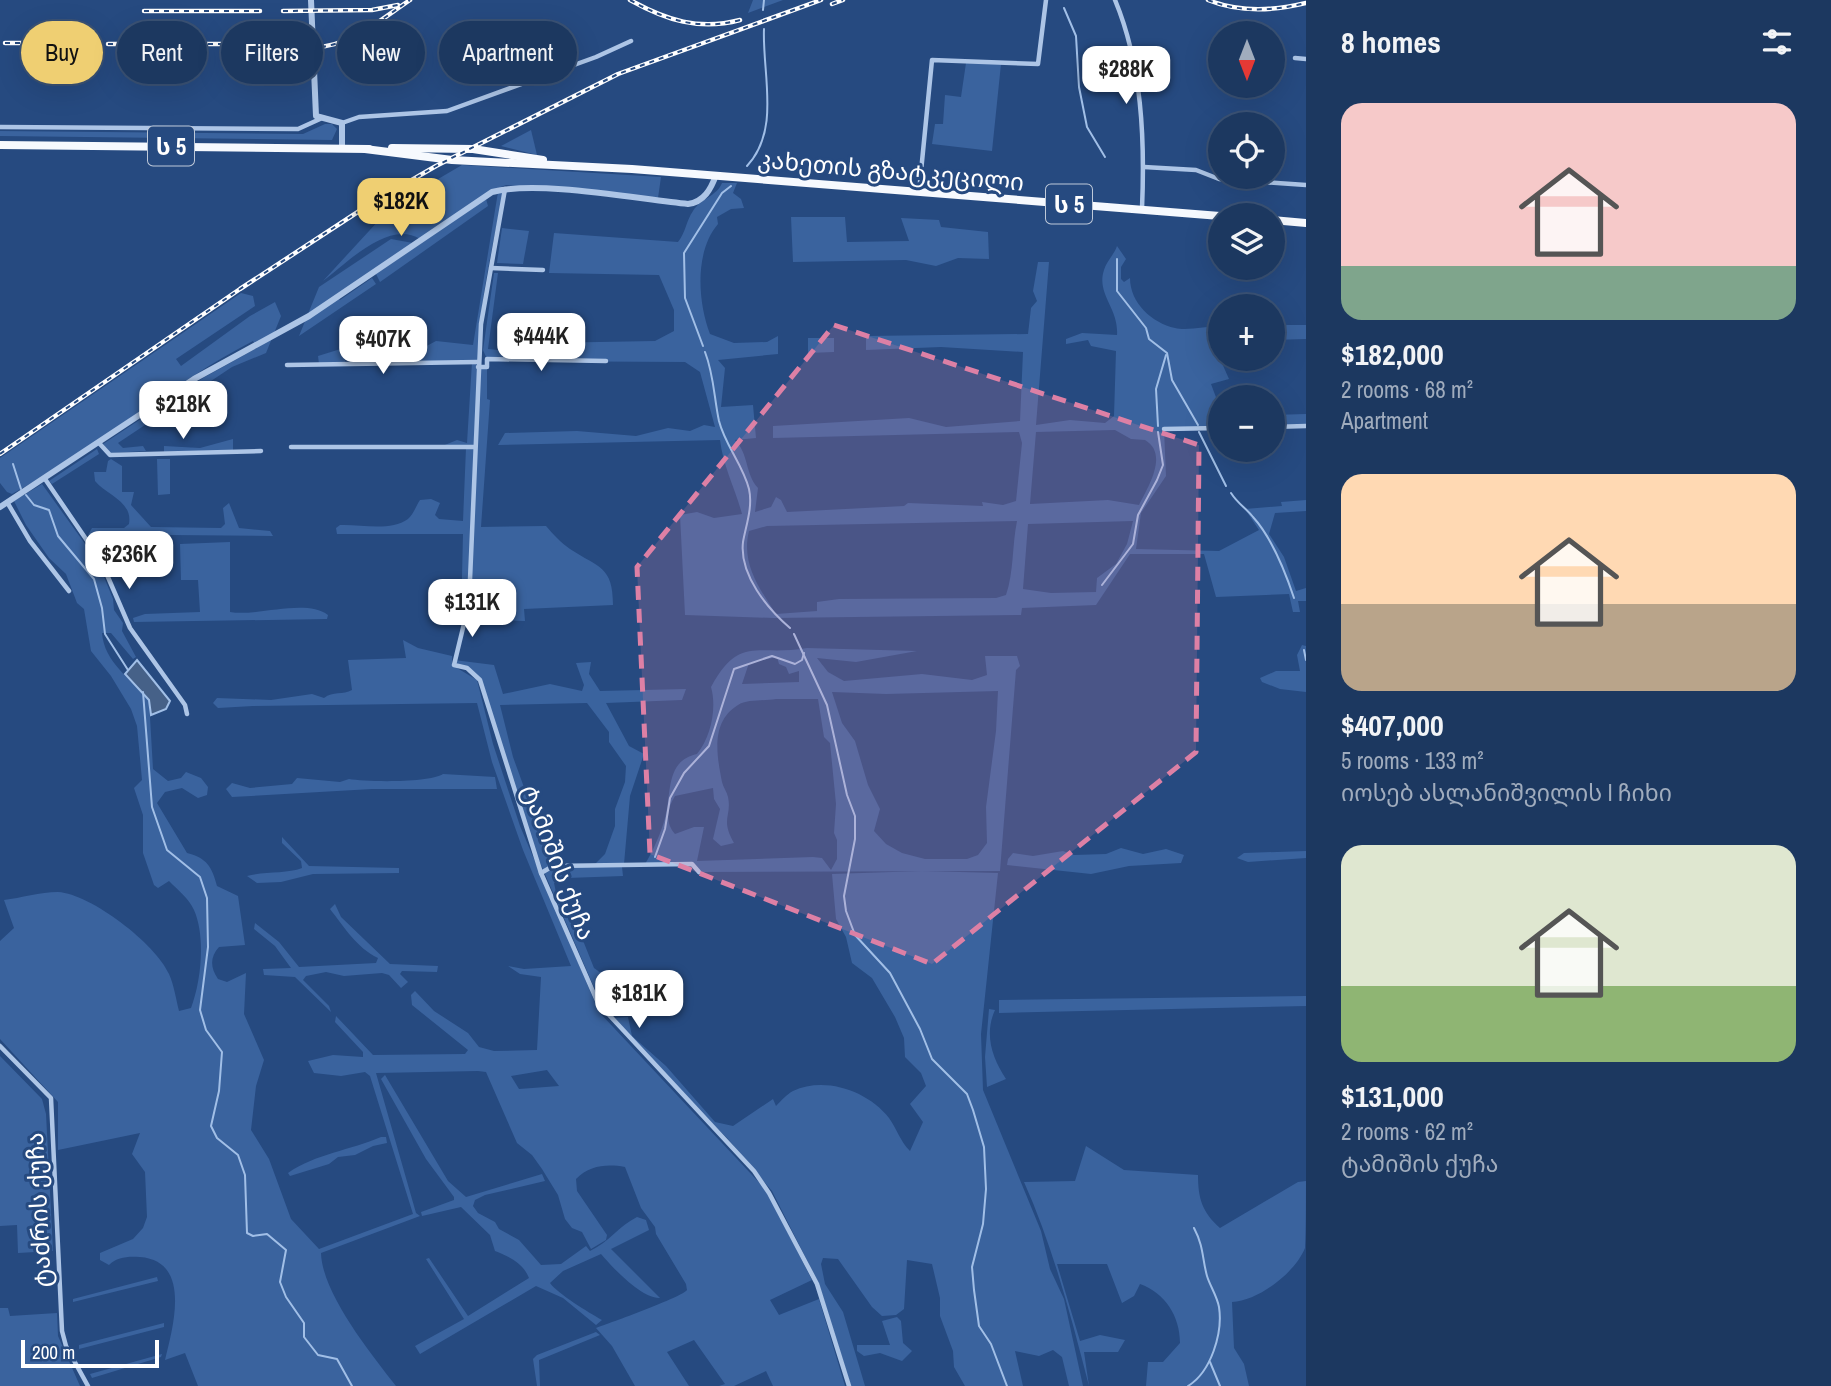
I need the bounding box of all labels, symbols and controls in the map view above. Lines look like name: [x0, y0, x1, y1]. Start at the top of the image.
chip: Buy: [21, 21, 103, 84]
chip: Rent: [117, 21, 207, 84]
chip: Filters: [221, 21, 323, 84]
chip: New: [337, 21, 425, 84]
chip: Apartment: [439, 21, 577, 84]
north arrow: [1208, 21, 1284, 98]
map controls: [1208, 21, 1285, 462]
text: 8 homes: [1341, 22, 1441, 62]
icon: filters: [1758, 23, 1796, 61]
pin: $288K: [1077, 46, 1175, 106]
text: $288K: [1098, 53, 1154, 84]
button: locate: [1208, 112, 1285, 189]
road number: ს 5: [148, 127, 194, 166]
street label: კახეთის გზატკეცილი: [757, 142, 1025, 198]
icon: home: [1506, 149, 1632, 275]
pin: $182K: [352, 178, 450, 238]
road number: ს 5: [1046, 184, 1092, 224]
text: $182K: [373, 185, 429, 216]
button: layers: [1208, 203, 1285, 280]
button: +: [1208, 294, 1285, 371]
pin: $444K: [492, 314, 590, 373]
pin: $407K: [334, 316, 432, 376]
text: $444K: [513, 320, 569, 351]
text: $407K: [355, 323, 411, 354]
text: $182,000: [1341, 334, 1444, 374]
text: 2 rooms · 68 m²: [1341, 374, 1473, 405]
pin: $218K: [134, 382, 232, 441]
button: −: [1208, 385, 1285, 462]
text: $218K: [155, 388, 211, 419]
text: Apartment: [1341, 405, 1428, 436]
icon: home: [1506, 519, 1632, 645]
pin: $236K: [80, 532, 178, 591]
text: $236K: [101, 538, 157, 569]
pin: $131K: [423, 580, 521, 639]
text: $131K: [444, 586, 500, 617]
text: $407,000: [1341, 705, 1444, 745]
text: 5 rooms · 133 m²: [1341, 745, 1484, 776]
text: იოსებ ასლანიშვილის I ჩიხი: [1341, 777, 1672, 808]
street label: ტამიშის ქუჩა: [515, 780, 603, 944]
icon: home: [1506, 890, 1632, 1016]
pin: $181K: [590, 970, 688, 1030]
text: $181K: [611, 977, 667, 1008]
text: $131,000: [1341, 1076, 1444, 1116]
text: 2 rooms · 62 m²: [1341, 1116, 1473, 1147]
street label: ტაძრის ქუჩა: [18, 1132, 58, 1288]
text: ტამიშის ქუჩა: [1341, 1148, 1498, 1179]
scale bar: [21, 1337, 159, 1369]
text: 200 m: [32, 1339, 75, 1365]

